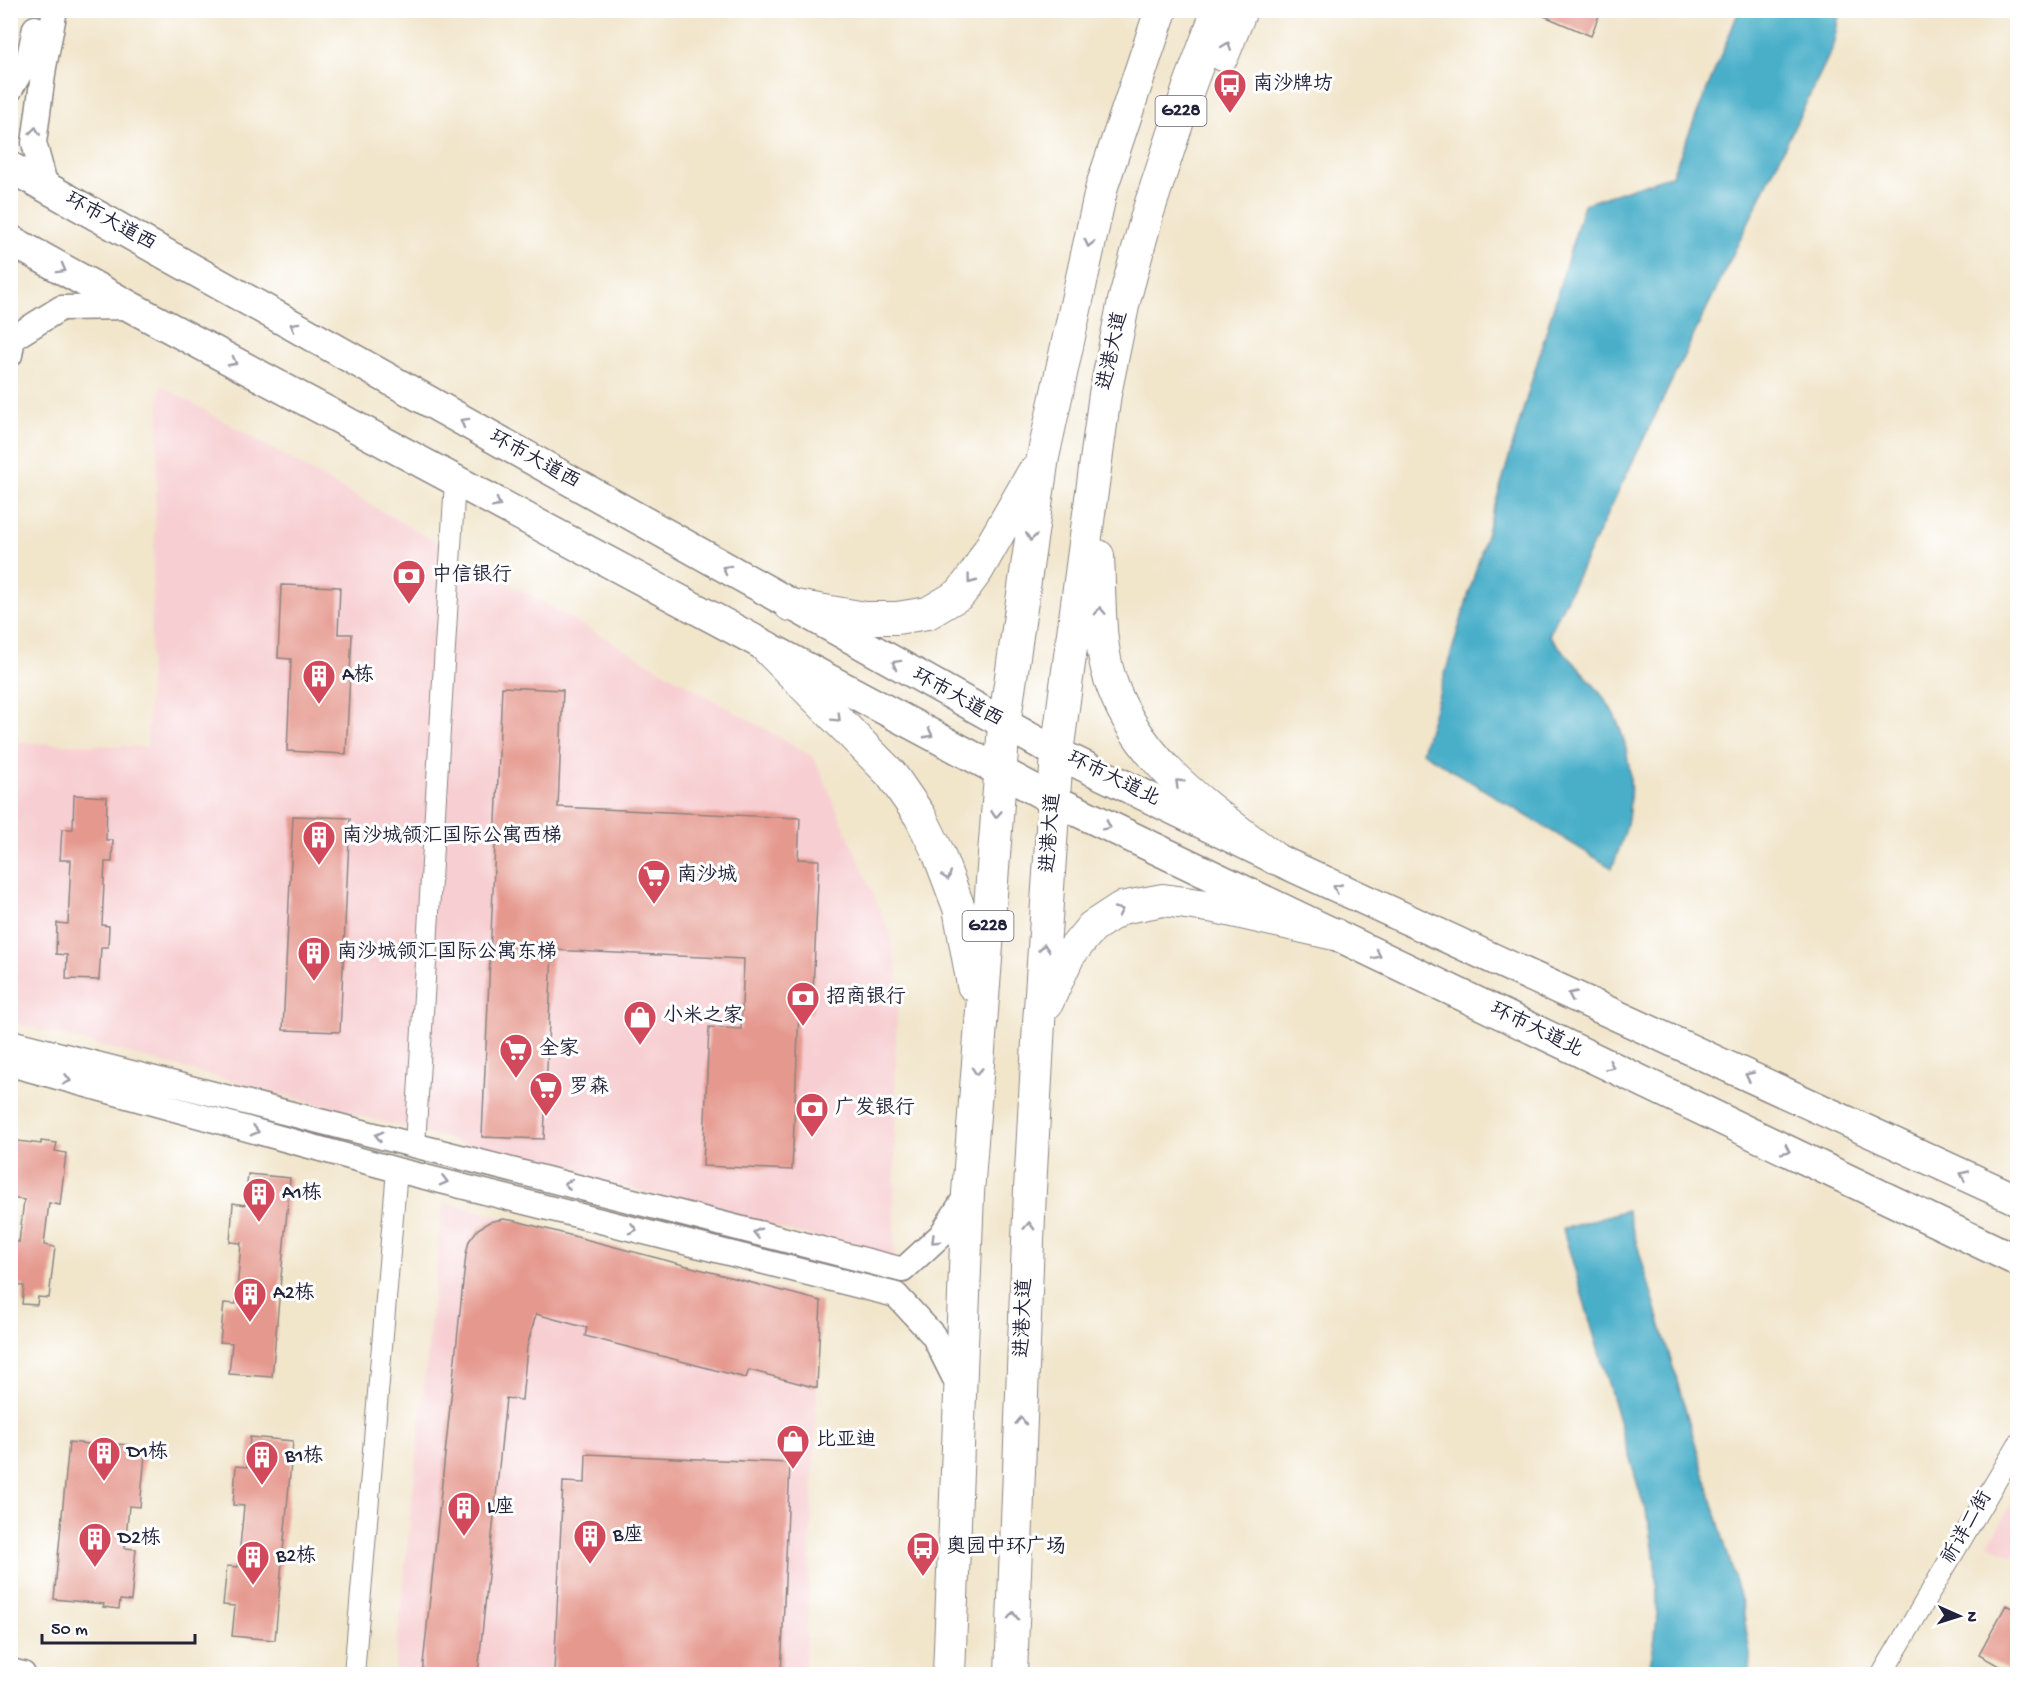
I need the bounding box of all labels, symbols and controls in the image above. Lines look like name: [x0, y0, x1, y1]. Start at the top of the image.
one-way arrow: [1219, 41, 1232, 52]
bus stop icon: 南沙牌坊: [1212, 67, 1248, 114]
place label: 南沙牌坊: [1253, 72, 1333, 97]
road number: G228: [1156, 96, 1206, 126]
one-way arrow: [29, 126, 41, 135]
street label: 环市大道西: [61, 187, 160, 257]
one-way arrow: [1084, 237, 1097, 247]
one-way arrow: [55, 262, 66, 273]
street label: 进港大道: [1092, 309, 1134, 393]
one-way arrow: [290, 322, 300, 334]
one-way arrow: [227, 355, 237, 366]
one-way arrow: [460, 418, 470, 429]
street label: 环市大道西: [485, 425, 584, 495]
one-way arrow: [491, 496, 502, 508]
one-way arrow: [1026, 532, 1038, 541]
bank icon: 中信银行: [391, 558, 427, 605]
place label: 中信银行: [432, 563, 512, 588]
one-way arrow: [722, 565, 732, 576]
one-way arrow: [968, 573, 979, 584]
one-way arrow: [1094, 606, 1107, 615]
building icon: A栋: [301, 658, 337, 705]
one-way arrow: [892, 660, 902, 672]
street label: 环市大道西: [908, 663, 1007, 733]
place label: A栋: [342, 664, 374, 688]
one-way arrow: [831, 711, 841, 722]
one-way arrow: [922, 727, 933, 738]
street label: 环市大道北: [1063, 746, 1164, 812]
one-way arrow: [1175, 779, 1186, 790]
street label: 进港大道: [1036, 792, 1066, 874]
one-way arrow: [990, 809, 1003, 818]
one-way arrow: [1100, 818, 1111, 830]
building icon: 南沙城领汇国际公寓西梯: [301, 819, 337, 866]
place label: 南沙城领汇国际公寓西梯: [342, 824, 562, 849]
supermarket icon: 南沙城: [636, 858, 672, 905]
place label: 南沙城: [677, 863, 737, 888]
one-way arrow: [940, 870, 952, 881]
one-way arrow: [1333, 883, 1344, 895]
one-way arrow: [1113, 906, 1124, 918]
road number: G228: [962, 911, 1014, 941]
building icon: 南沙城领汇国际公寓东梯: [296, 935, 332, 982]
place label: 南沙城领汇国际公寓东梯: [337, 940, 557, 965]
one-way arrow: [1037, 943, 1050, 952]
one-way arrow: [1371, 948, 1382, 960]
bank icon: 招商银行: [785, 980, 821, 1027]
place label: 招商银行: [826, 985, 906, 1010]
one-way arrow: [1567, 990, 1578, 1002]
street label: 环市大道北: [1486, 997, 1587, 1063]
shop icon: 小米之家: [622, 999, 658, 1046]
place label: 小米之家: [663, 1004, 743, 1029]
supermarket icon: 全家: [498, 1032, 534, 1079]
place label: 全家: [539, 1037, 579, 1062]
one-way arrow: [1604, 1059, 1615, 1071]
one-way arrow: [971, 1066, 984, 1075]
supermarket icon: 罗森: [528, 1070, 564, 1117]
one-way arrow: [62, 1072, 72, 1085]
one-way arrow: [1744, 1072, 1755, 1084]
place label: 罗森: [569, 1075, 609, 1100]
bank icon: 广发银行: [794, 1091, 830, 1138]
place label: 广发银行: [835, 1096, 915, 1121]
one-way arrow: [249, 1124, 260, 1136]
one-way arrow: [374, 1131, 385, 1143]
one-way arrow: [1780, 1143, 1791, 1155]
one-way arrow: [1960, 1171, 1971, 1183]
one-way arrow: [438, 1174, 448, 1187]
building icon: A1栋: [241, 1176, 277, 1223]
one-way arrow: [563, 1179, 573, 1192]
place label: A1栋: [282, 1182, 322, 1206]
one-way arrow: [627, 1221, 637, 1234]
one-way arrow: [1022, 1222, 1035, 1231]
one-way arrow: [752, 1227, 762, 1240]
one-way arrow: [932, 1233, 943, 1244]
building icon: A2栋: [232, 1276, 268, 1323]
street label: 进港大道: [1010, 1278, 1038, 1358]
place label: A2栋: [273, 1282, 315, 1306]
one-way arrow: [1015, 1417, 1028, 1426]
shop icon: 比亚迪: [775, 1423, 811, 1470]
place label: 比亚迪: [816, 1428, 876, 1453]
building icon: D1栋: [86, 1435, 122, 1482]
building icon: B1栋: [244, 1439, 280, 1486]
place label: D1栋: [125, 1441, 168, 1465]
place label: B1栋: [284, 1445, 323, 1469]
street label: 祈详二街: [1936, 1487, 1998, 1568]
building icon: L座: [446, 1490, 482, 1537]
place label: L座: [487, 1495, 514, 1520]
building icon: B座: [572, 1518, 608, 1565]
building icon: D2栋: [77, 1521, 113, 1568]
place label: B座: [612, 1523, 643, 1548]
place label: D2栋: [116, 1527, 161, 1551]
bus stop icon: 奥园中环广场: [905, 1530, 941, 1577]
place label: 奥园中环广场: [946, 1535, 1066, 1560]
building icon: B2栋: [235, 1539, 271, 1586]
place label: B2栋: [275, 1545, 316, 1569]
north arrow: [1929, 1586, 1989, 1646]
scale bar: [42, 1607, 195, 1645]
text: N: [1961, 1611, 1980, 1623]
one-way arrow: [1007, 1612, 1020, 1621]
text: 50 m: [51, 1620, 88, 1641]

